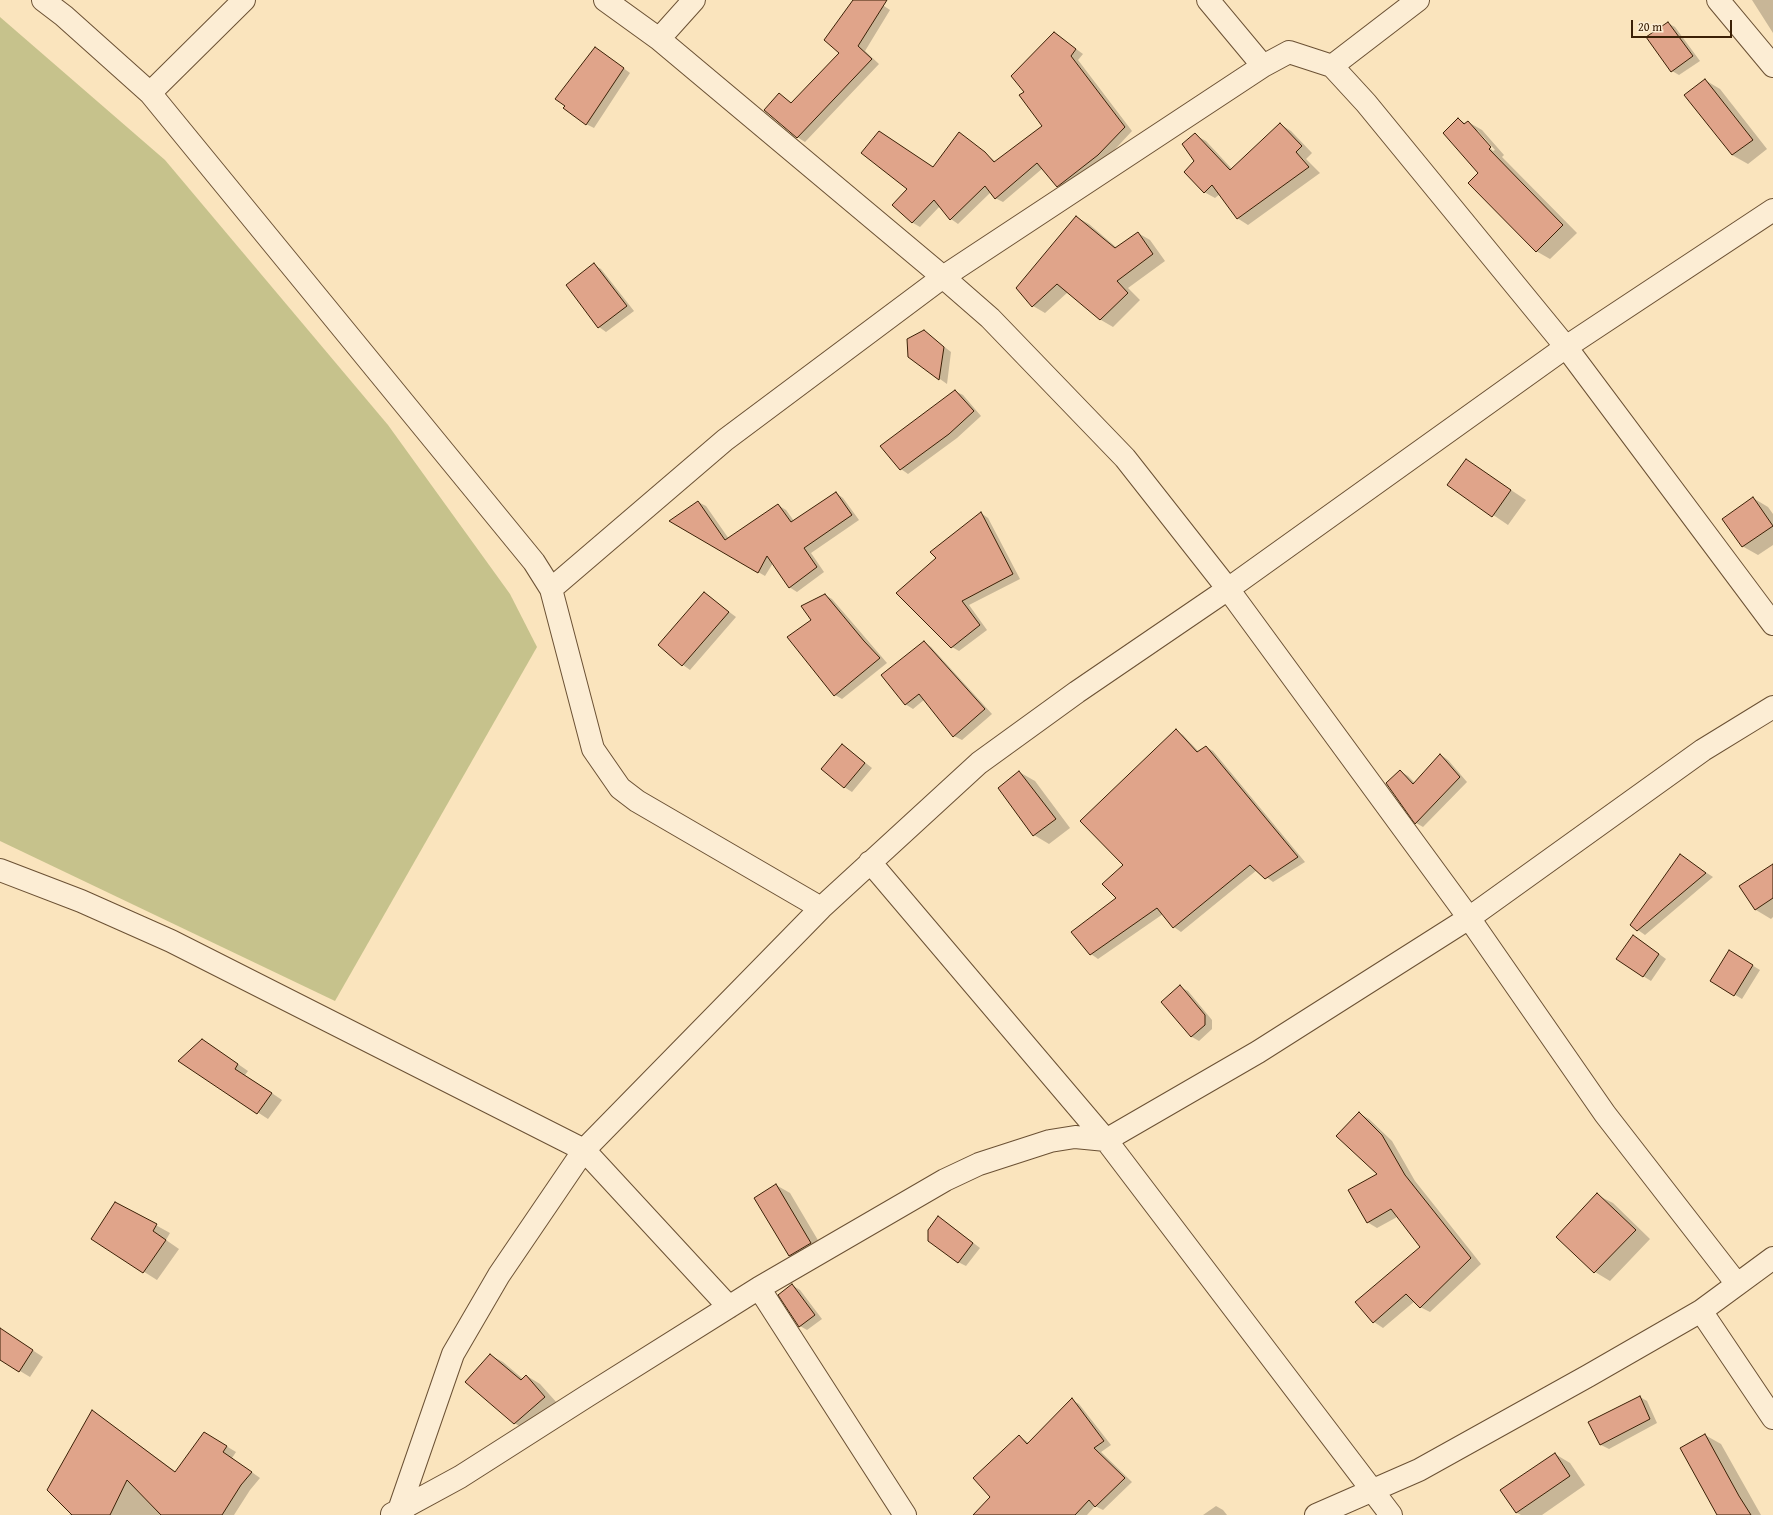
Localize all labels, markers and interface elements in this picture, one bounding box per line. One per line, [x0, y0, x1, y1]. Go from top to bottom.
scale bar [1633, 12, 1734, 38]
text: 20 m [1638, 18, 1662, 35]

